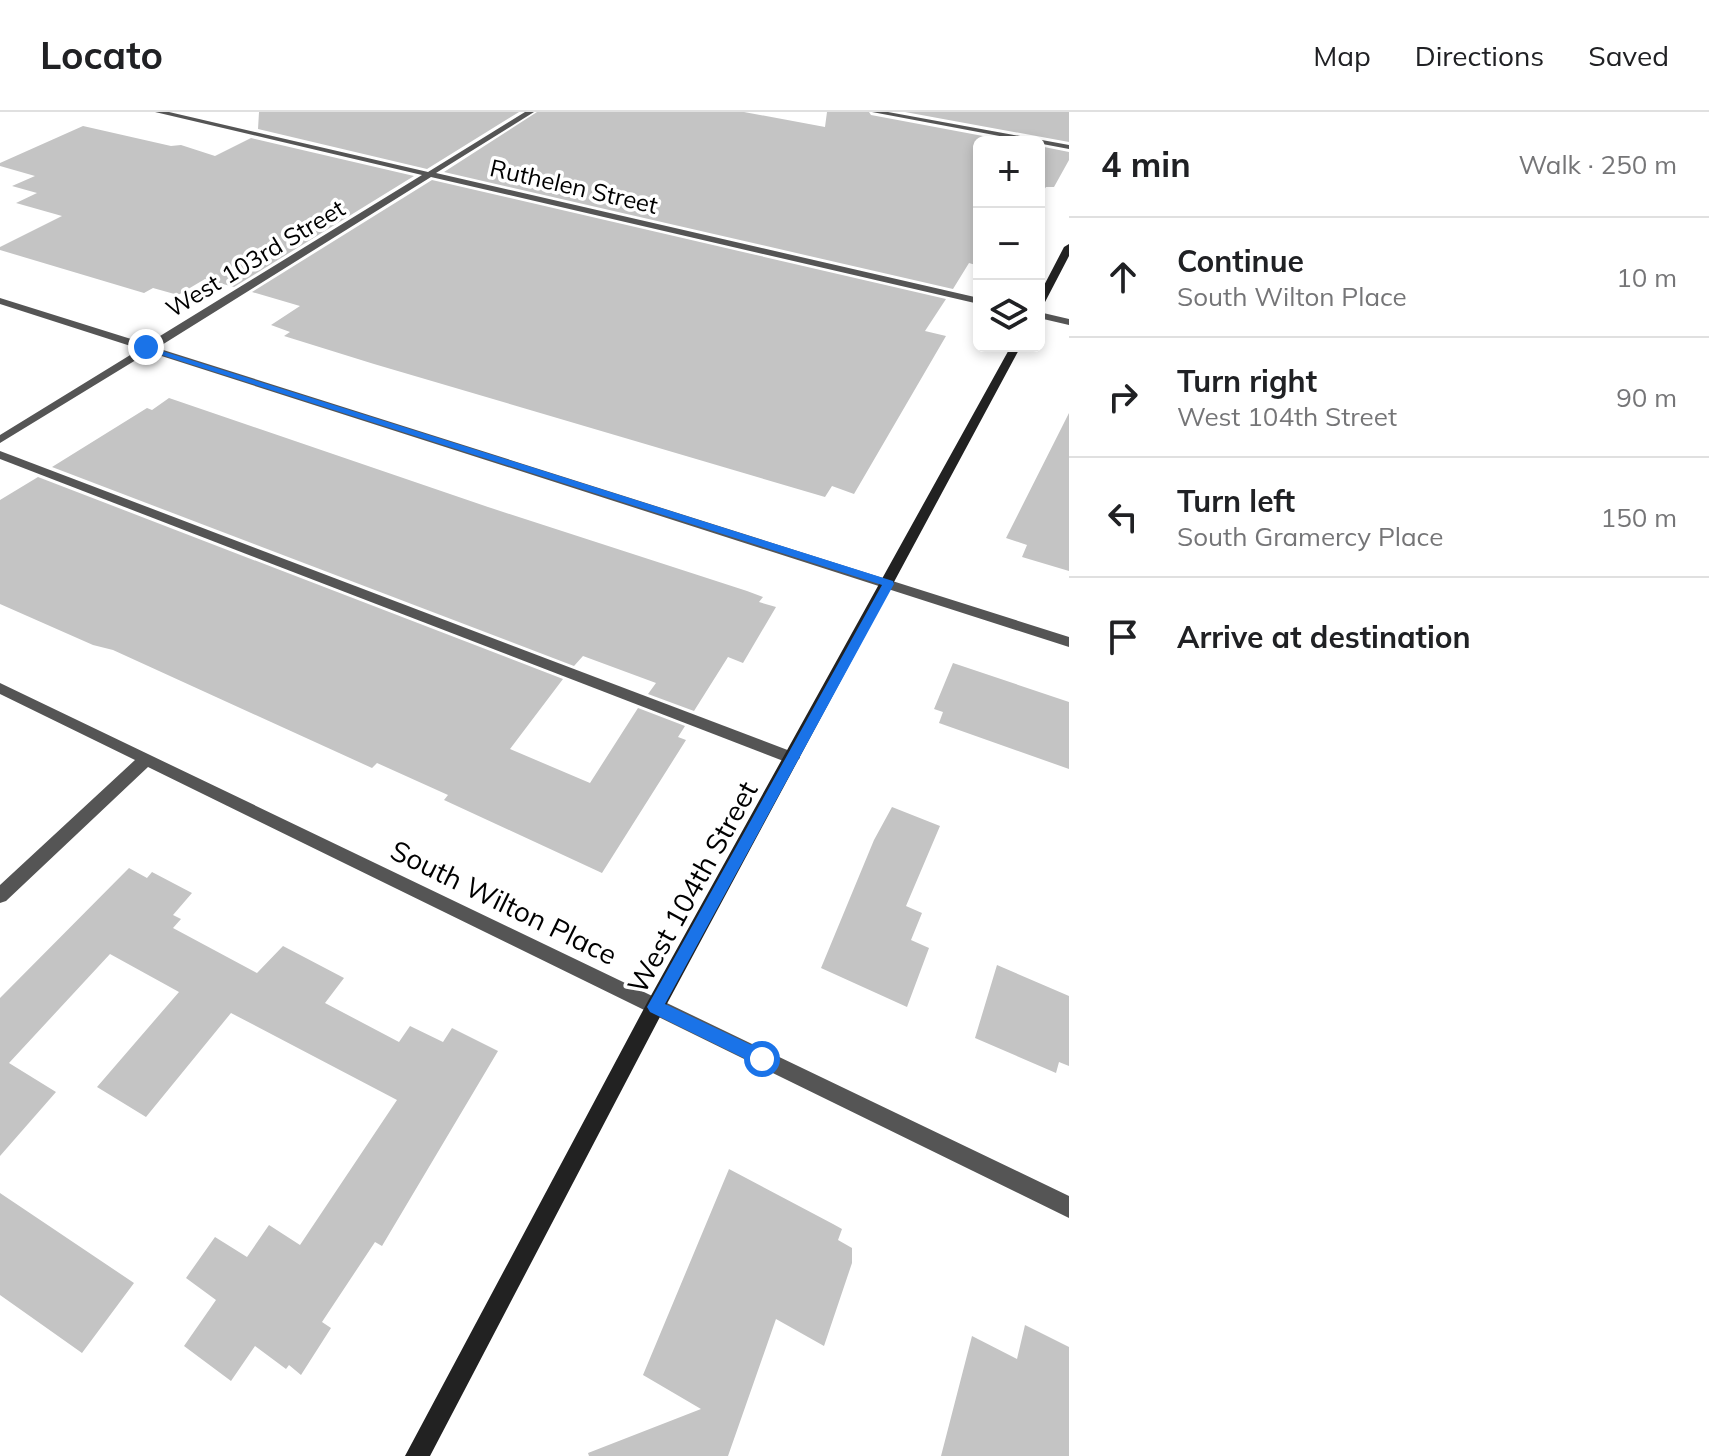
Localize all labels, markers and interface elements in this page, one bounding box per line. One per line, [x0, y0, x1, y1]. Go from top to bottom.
text: Locato [40, 31, 163, 79]
text: Map [1313, 38, 1371, 73]
text: Directions [1415, 38, 1544, 73]
text: Saved [1588, 38, 1669, 73]
map controls [973, 136, 1045, 352]
button: + [973, 136, 1045, 208]
text: 4 min [1101, 143, 1191, 186]
text: Walk · 250 m [1518, 148, 1677, 181]
street label: Ruthelen Street [487, 152, 661, 220]
street label: West 103rd Street [160, 193, 350, 323]
button: − [973, 208, 1045, 280]
text: Continue [1177, 242, 1304, 280]
icon: ahead [1101, 255, 1145, 299]
text: 10 m [1616, 261, 1677, 294]
button: layers [973, 280, 1045, 352]
text: South Wilton Place [1177, 280, 1407, 313]
route end [128, 329, 164, 365]
text: Turn right [1177, 362, 1317, 400]
icon: right [1101, 375, 1145, 419]
text: 90 m [1616, 381, 1677, 414]
text: West 104th Street [1177, 400, 1397, 433]
text: Turn left [1177, 482, 1295, 520]
icon: left [1101, 495, 1145, 539]
text: 150 m [1601, 501, 1677, 534]
text: South Gramercy Place [1177, 520, 1443, 553]
icon: arrive [1101, 615, 1145, 659]
text: Arrive at destination [1177, 618, 1471, 656]
street label: West 104th Street [619, 775, 765, 999]
street label: South Wilton Place [385, 832, 623, 972]
route start [744, 1041, 780, 1077]

